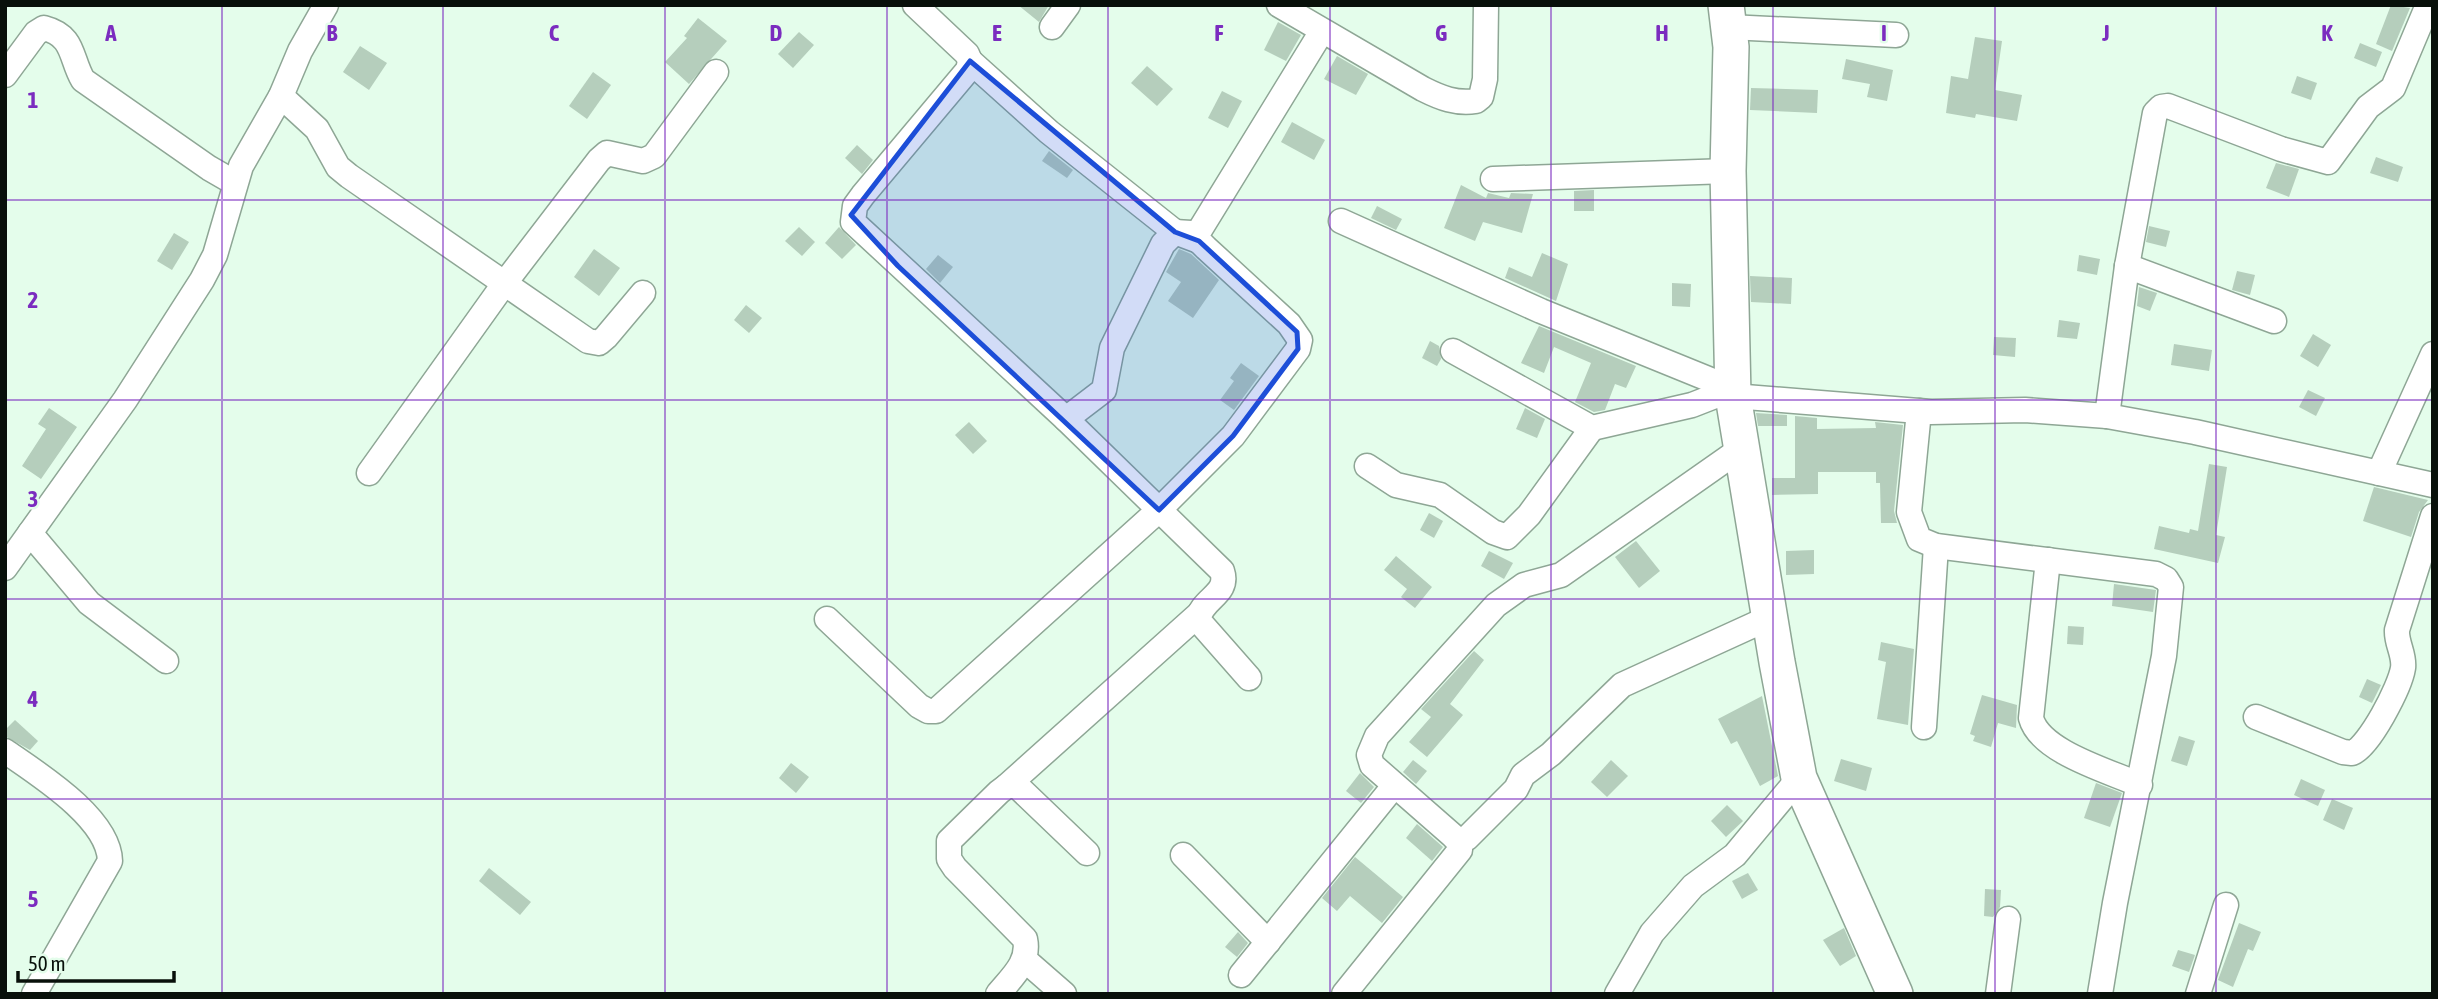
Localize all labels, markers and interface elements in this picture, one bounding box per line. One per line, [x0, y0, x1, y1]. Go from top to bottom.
text: A [104, 20, 117, 46]
text: B [327, 20, 338, 46]
text: C [549, 20, 560, 46]
text: D [770, 20, 783, 46]
text: E [992, 20, 1002, 46]
text: F [1214, 20, 1224, 46]
text: G [1435, 20, 1447, 46]
text: H [1655, 20, 1669, 46]
text: I [1881, 20, 1887, 46]
text: J [2101, 20, 2110, 46]
text: K [2321, 20, 2333, 46]
text: 1 [28, 87, 39, 113]
text: 2 [28, 287, 38, 313]
text: 3 [28, 486, 38, 512]
text: 4 [27, 686, 39, 712]
text: 5 [28, 886, 39, 912]
scale bar [18, 940, 173, 984]
text: 50 m [28, 951, 66, 975]

